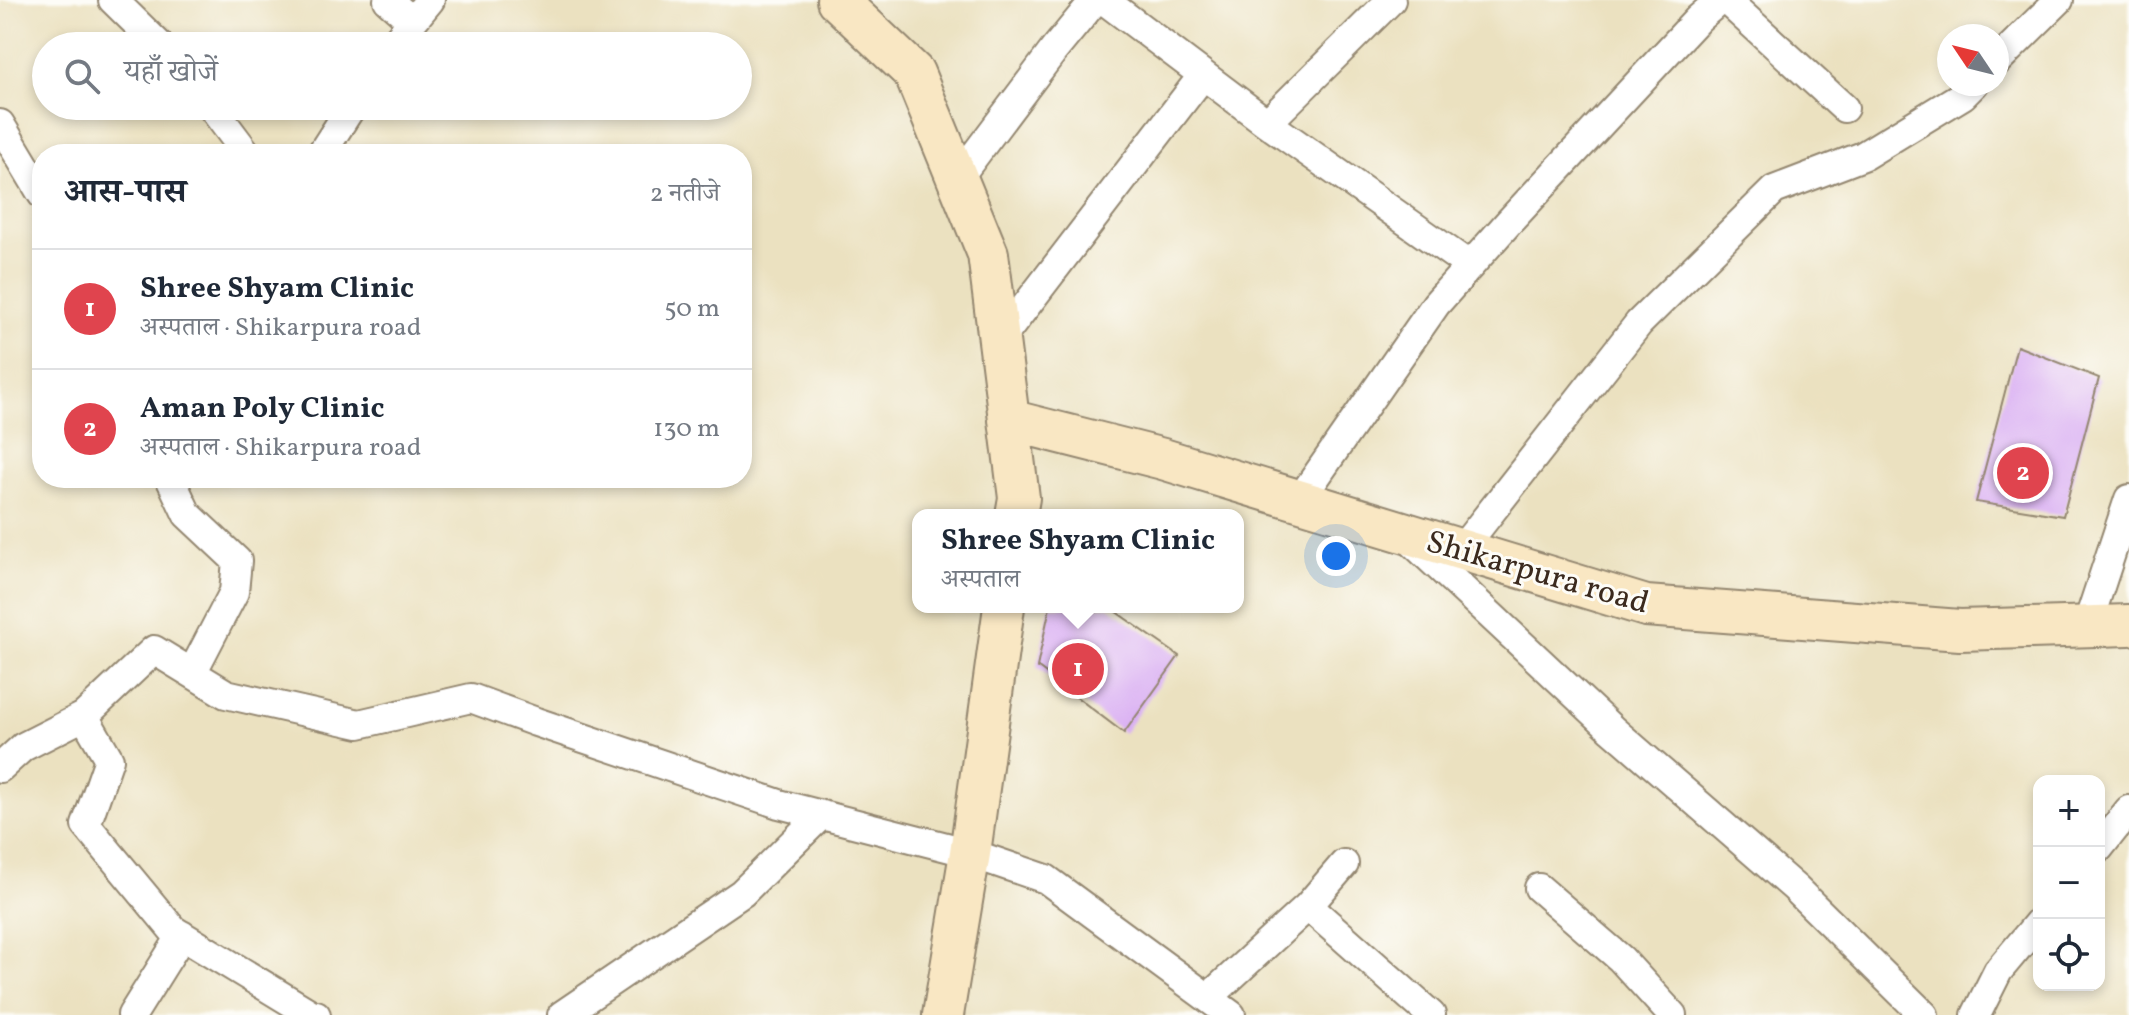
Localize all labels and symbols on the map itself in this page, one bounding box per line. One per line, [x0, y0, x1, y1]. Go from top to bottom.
north arrow [1937, 24, 2009, 96]
pin: 2 [1997, 443, 2049, 503]
street label: Shikarpura road [1421, 521, 1654, 627]
your location [1316, 536, 1356, 576]
pin: 1 [1052, 639, 1104, 699]

